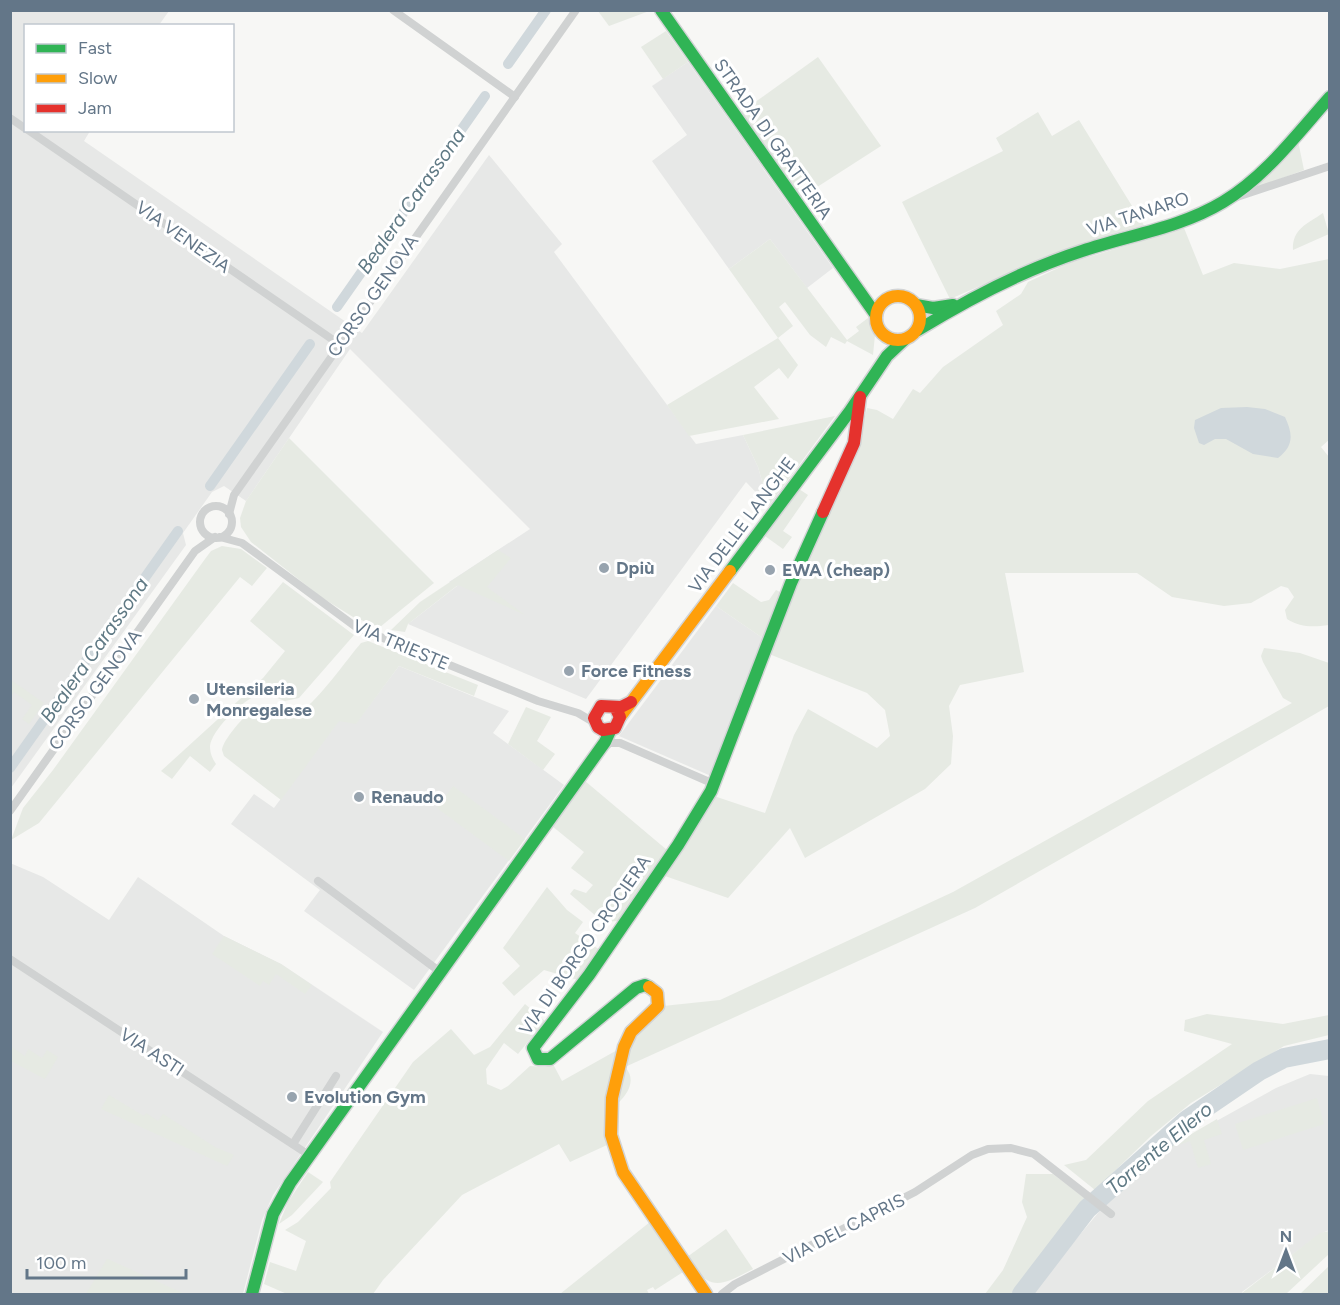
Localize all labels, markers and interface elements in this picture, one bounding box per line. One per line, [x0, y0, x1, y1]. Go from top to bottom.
legend [24, 24, 234, 132]
text: Fast [78, 37, 112, 59]
street label: STRADA DI GRATTERIA [709, 54, 837, 224]
text: Slow [78, 67, 117, 89]
text: Jam [78, 97, 112, 119]
water label: Bealera Carassona [352, 124, 470, 278]
street label: VIA TANARO [1084, 187, 1192, 241]
street label: VIA VENEZIA [132, 196, 234, 278]
street label: CORSO GENOVA [323, 231, 423, 361]
street label: VIA DELLE LANGHE [684, 453, 800, 597]
place label: Dpiù [616, 557, 654, 579]
place label: EWA (cheap) [782, 559, 890, 581]
marker: Dpiù [597, 561, 611, 575]
marker: EWA (cheap) [763, 563, 777, 577]
water label: Bealera Carassona [35, 573, 153, 727]
street label: VIA TRIESTE [350, 615, 452, 675]
street label: CORSO GENOVA [44, 625, 146, 755]
place label: Force Fitness [581, 660, 692, 682]
marker: Force Fitness [562, 664, 576, 678]
place label: Utensileria Monregalese [206, 678, 312, 721]
marker: Utensileria Monregalese [187, 692, 201, 706]
place label: Renaudo [371, 786, 444, 808]
marker: Renaudo [352, 790, 366, 804]
street label: VIA DI BORGO CROCIERA [515, 851, 655, 1039]
street label: VIA ASTI [116, 1023, 188, 1081]
place label: Evolution Gym [304, 1086, 426, 1108]
marker: Evolution Gym [285, 1090, 299, 1104]
water label: Torrente Ellero [1101, 1097, 1217, 1199]
street label: VIA DEL CAPRIS [779, 1189, 909, 1269]
north arrow [1256, 1221, 1316, 1281]
text: N [1280, 1227, 1292, 1246]
scale bar [27, 1242, 186, 1280]
text: 100 m [36, 1252, 86, 1274]

